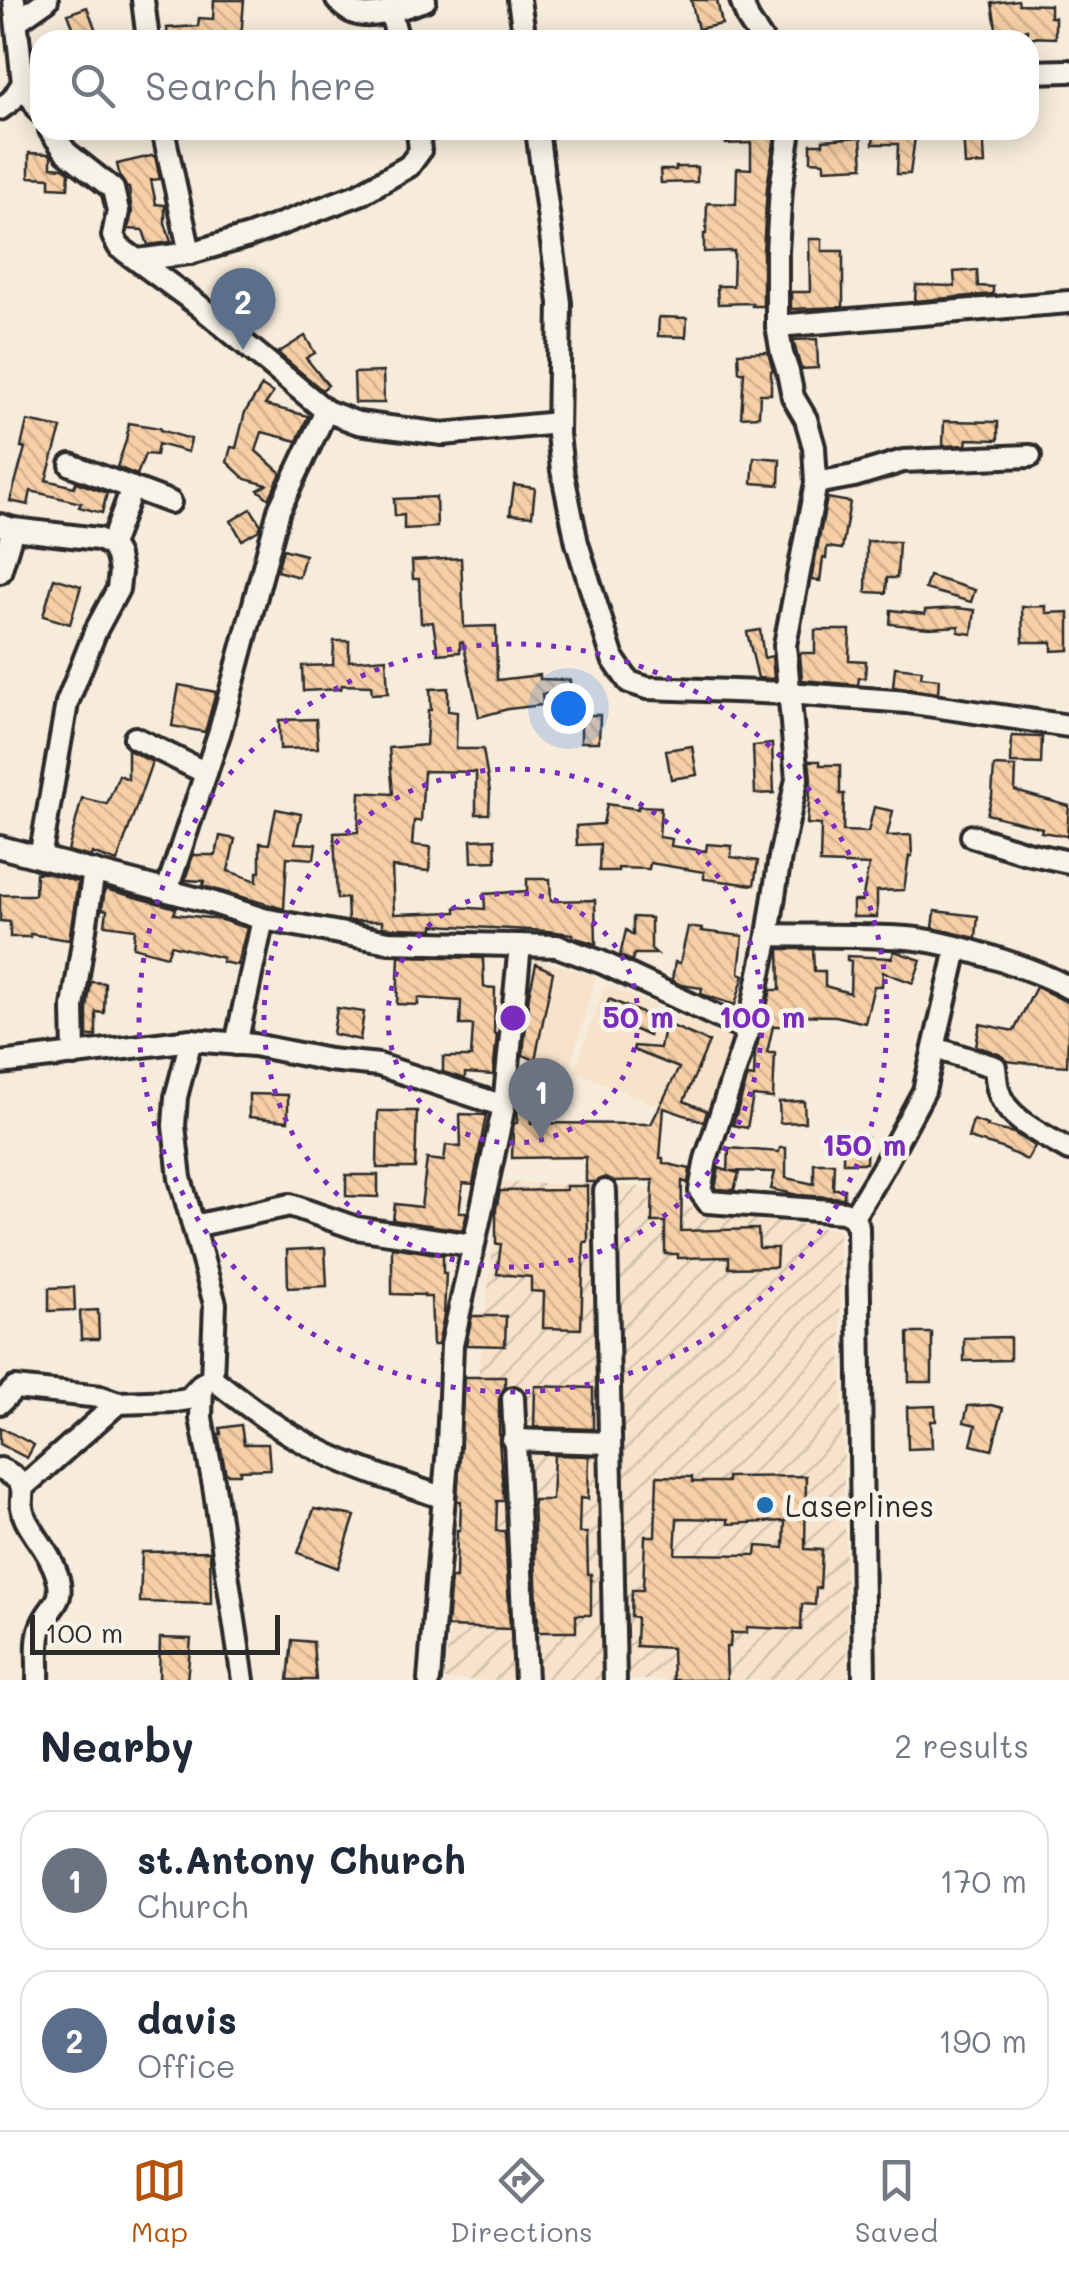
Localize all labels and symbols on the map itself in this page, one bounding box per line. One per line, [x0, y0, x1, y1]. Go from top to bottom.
pin: 2 [210, 268, 276, 350]
your location [543, 683, 594, 734]
text: 50 m [602, 996, 674, 1036]
text: 100 m [719, 996, 805, 1036]
centre of rings [495, 1000, 531, 1036]
pin: 1 [508, 1058, 574, 1140]
text: 150 m [822, 1124, 906, 1164]
place label: Laserlines [785, 1485, 934, 1525]
marker: Laserlines [754, 1494, 776, 1516]
scale bar [30, 1610, 280, 1654]

